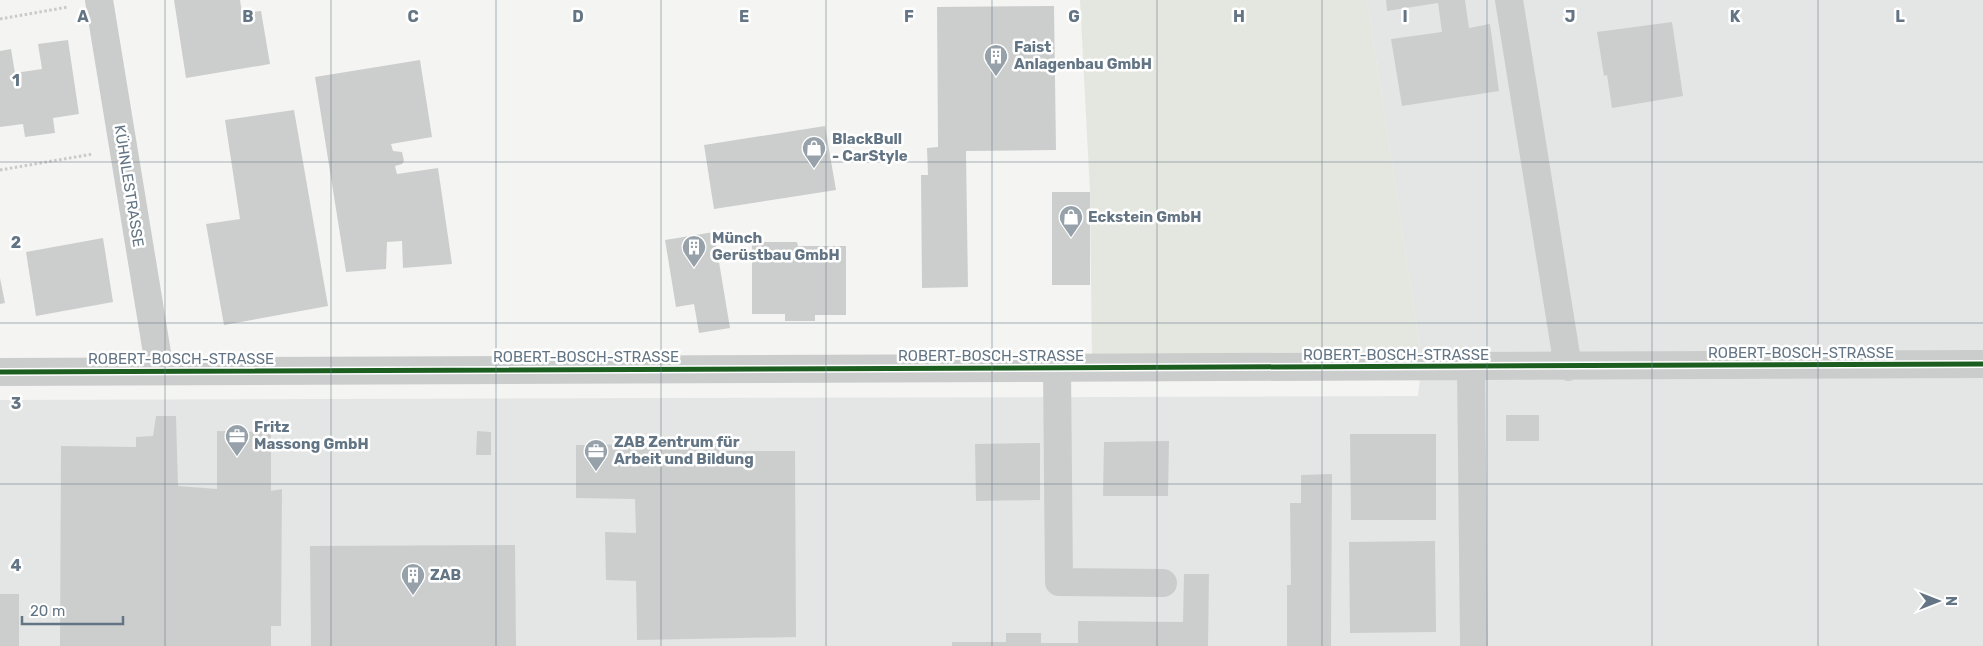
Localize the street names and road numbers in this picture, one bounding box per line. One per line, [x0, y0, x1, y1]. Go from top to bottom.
street label: KÜHNLESTRASSE [110, 124, 148, 248]
street label: ROBERT-BOSCH-STRASSE [1708, 344, 1894, 362]
street label: ROBERT-BOSCH-STRASSE [1303, 346, 1489, 364]
street label: ROBERT-BOSCH-STRASSE [898, 347, 1084, 365]
street label: ROBERT-BOSCH-STRASSE [493, 348, 679, 366]
street label: ROBERT-BOSCH-STRASSE [88, 350, 274, 368]

